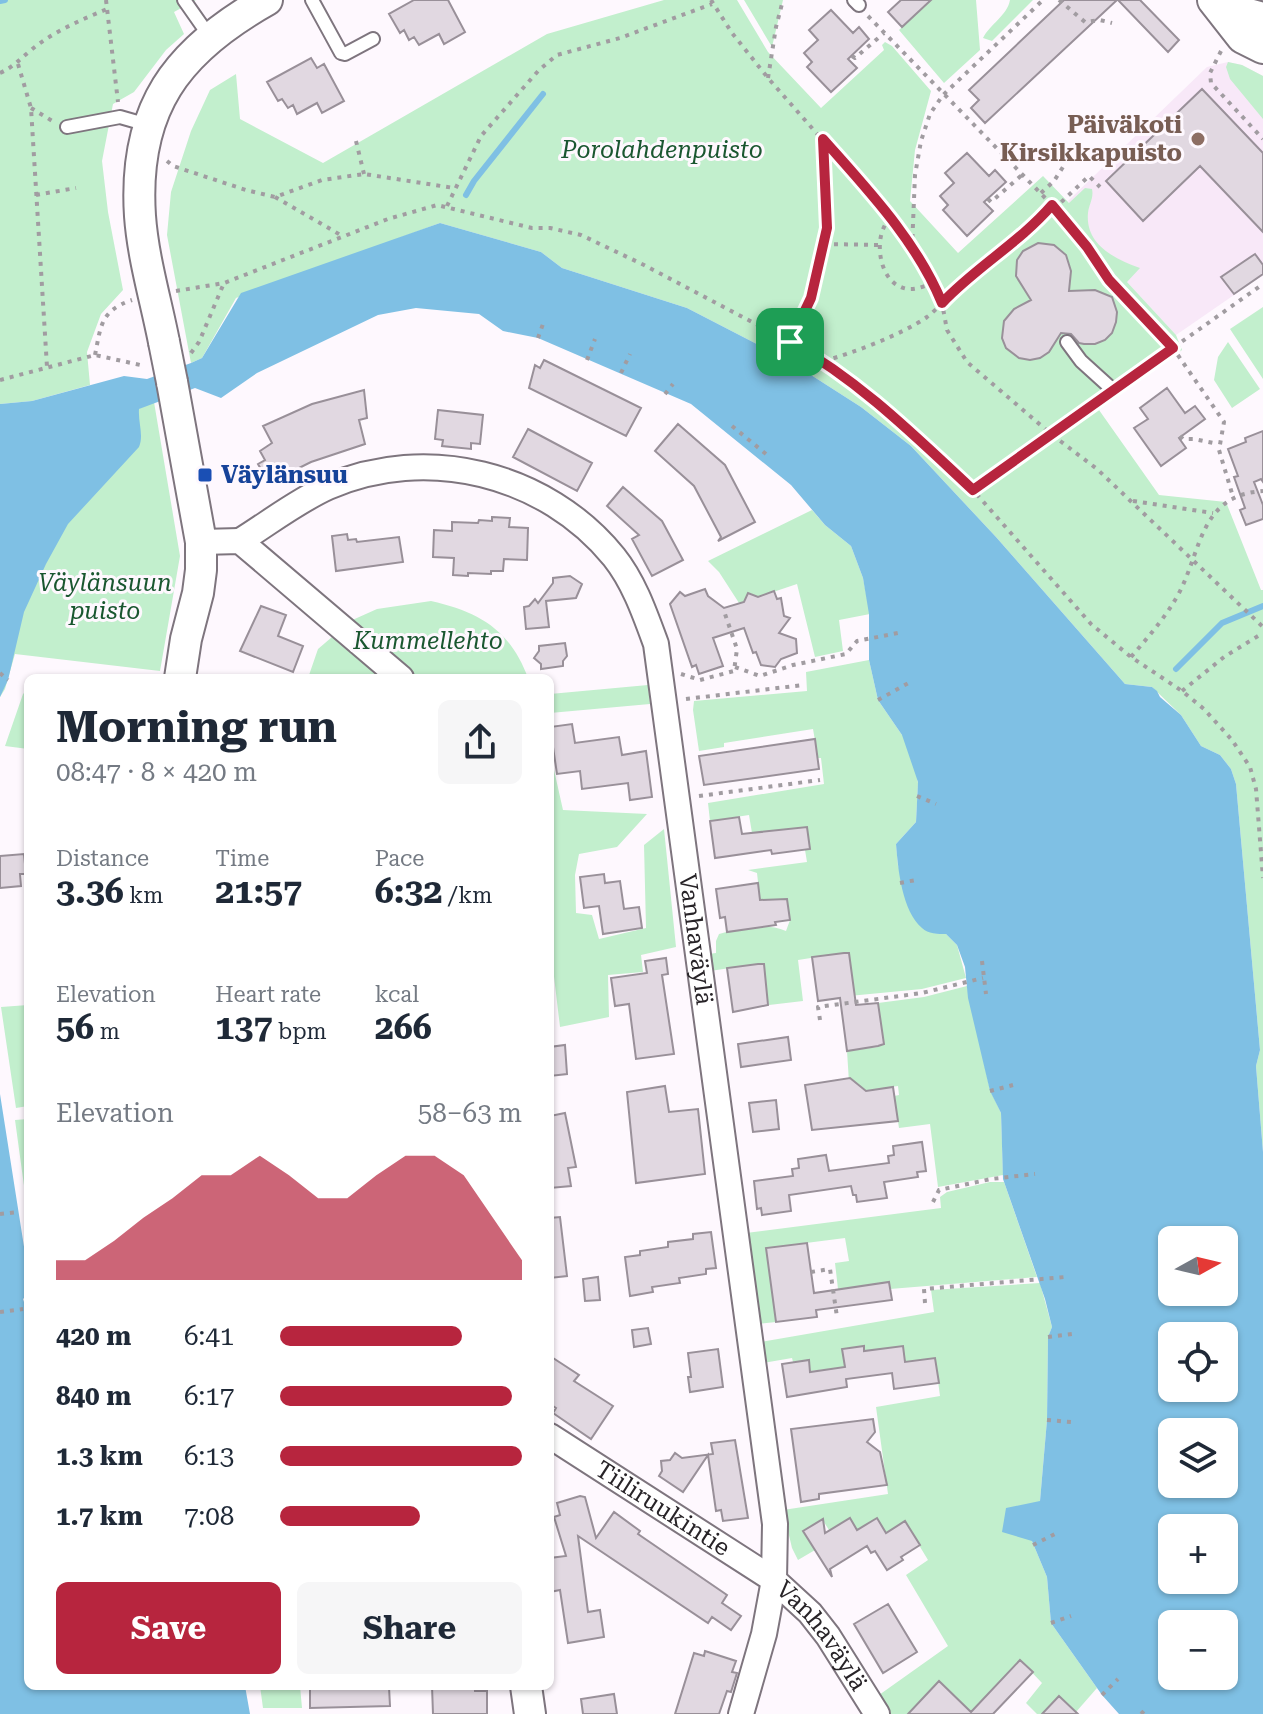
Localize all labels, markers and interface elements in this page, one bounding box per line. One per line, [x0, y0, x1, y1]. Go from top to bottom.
place label: Päiväkoti Kirsikkapuisto [1000, 111, 1182, 167]
marker: Päiväkoti Kirsikkapuisto [1189, 130, 1207, 148]
park label: Porolahdenpuisto [560, 136, 763, 164]
pin [756, 308, 824, 376]
icon: arrive [768, 320, 812, 364]
place label: Väylänsuu [221, 461, 348, 489]
marker: Väylänsuu [196, 466, 214, 484]
park label: Väylänsuun puisto [38, 569, 172, 625]
park label: Kummellehto [352, 627, 503, 655]
button: share [438, 700, 522, 784]
text: Morning run [56, 701, 337, 753]
text: 08:47 · 8 × 420 m [56, 757, 257, 787]
text: Distance [56, 846, 149, 871]
text: Time [215, 846, 269, 871]
text: Pace [375, 846, 424, 871]
text: 3.36 [56, 871, 124, 911]
text: 21:57 [215, 871, 302, 911]
text: 6:32 [375, 871, 442, 911]
street label: Vanhaväylä [673, 872, 719, 1006]
text: km [124, 883, 163, 908]
text: /km [442, 883, 492, 908]
text: Elevation [56, 982, 156, 1007]
text: Heart rate [215, 982, 321, 1007]
text: kcal [375, 982, 419, 1007]
text: 56 [56, 1007, 94, 1047]
text: 137 [215, 1007, 272, 1047]
text: 266 [375, 1007, 432, 1047]
text: m [94, 1019, 120, 1044]
text: bpm [272, 1019, 327, 1044]
text: Elevation [56, 1098, 174, 1128]
text: 58–63 m [418, 1098, 522, 1128]
north arrow [1158, 1226, 1238, 1306]
map controls [1158, 1226, 1238, 1690]
text: 420 m [56, 1321, 131, 1351]
text: 6:41 [184, 1321, 234, 1351]
button: locate [1158, 1322, 1238, 1402]
text: 840 m [56, 1381, 131, 1411]
text: 6:17 [184, 1381, 234, 1411]
button: layers [1158, 1418, 1238, 1498]
text: 1.3 km [56, 1441, 143, 1471]
text: 6:13 [184, 1441, 234, 1471]
street label: Tiiliruukintie [590, 1455, 735, 1562]
text: 1.7 km [56, 1501, 143, 1531]
text: 7:08 [184, 1501, 234, 1531]
button: + [1158, 1514, 1238, 1594]
street label: Vanhaväylä [770, 1575, 873, 1696]
button: Save [56, 1582, 281, 1674]
button: Share [297, 1582, 522, 1674]
button: − [1158, 1610, 1238, 1690]

